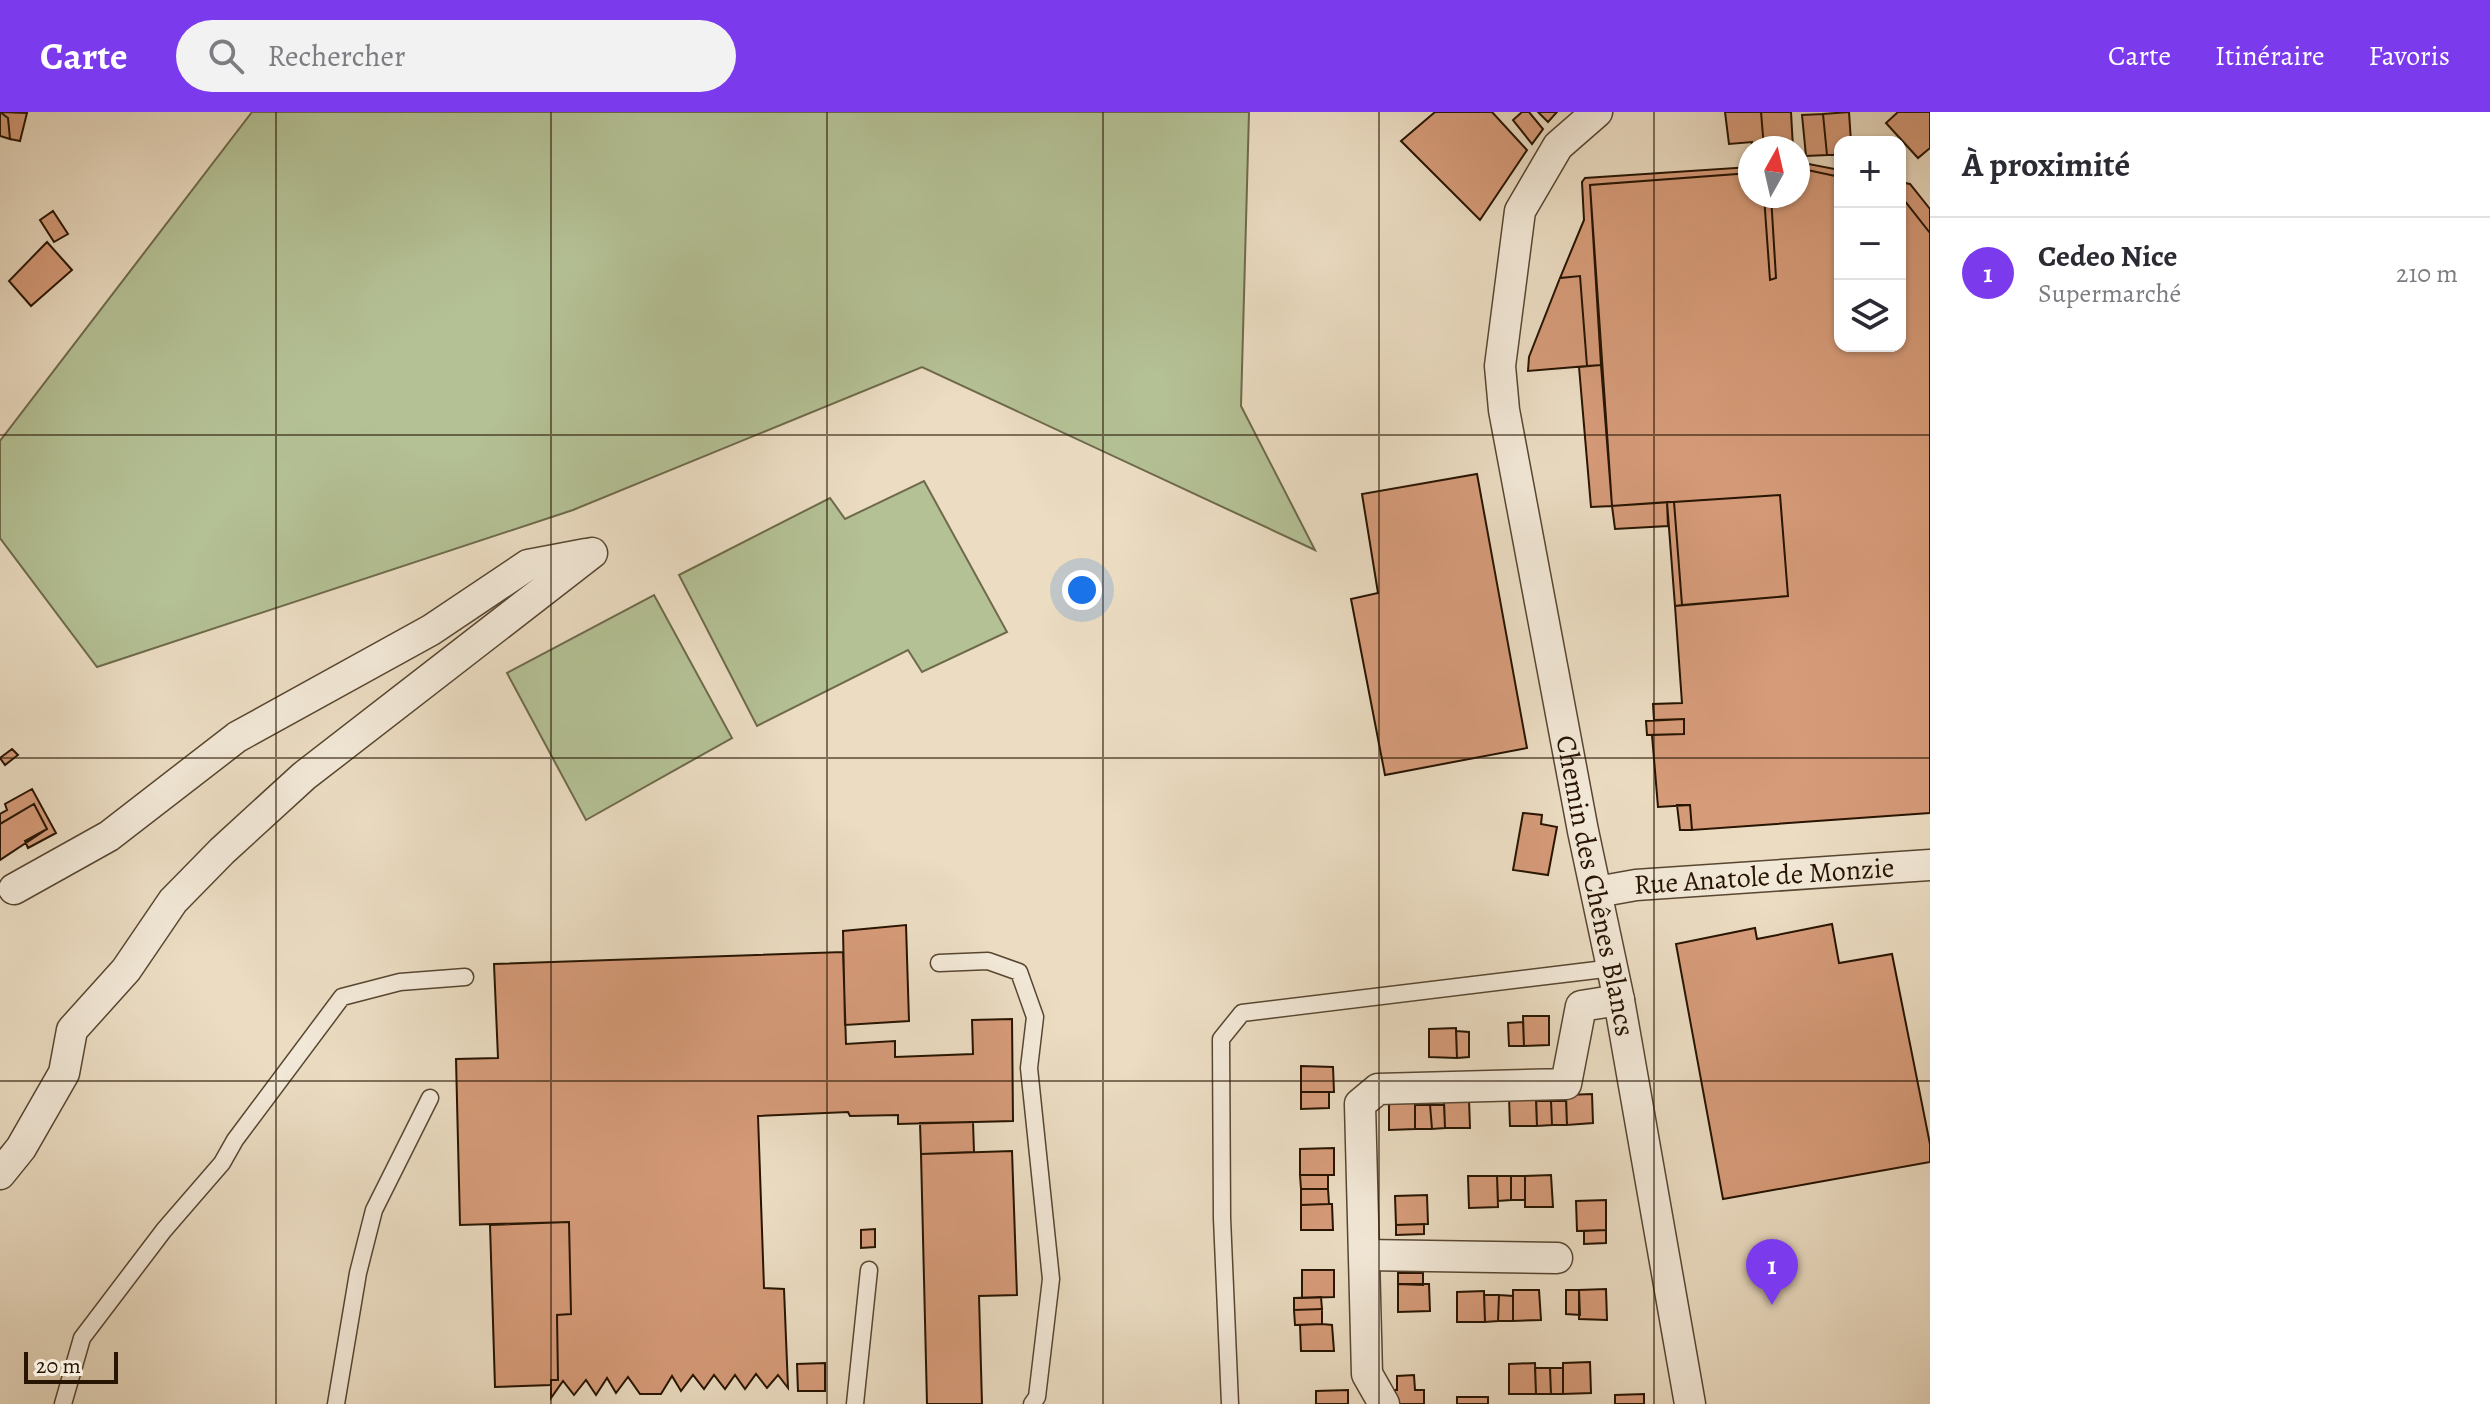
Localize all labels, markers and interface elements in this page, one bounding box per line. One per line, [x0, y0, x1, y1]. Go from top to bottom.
search box [176, 20, 736, 92]
text: Carte [40, 30, 128, 82]
icon: search [204, 34, 248, 78]
text: Rechercher [268, 36, 405, 76]
text: Carte [2108, 37, 2171, 75]
text: Itinéraire [2215, 37, 2325, 75]
text: Favoris [2369, 37, 2450, 75]
north arrow [1738, 136, 1810, 208]
map controls [1834, 136, 1906, 352]
button: + [1834, 136, 1906, 208]
text: À proximité [1962, 141, 2130, 188]
button: − [1834, 208, 1906, 280]
text: Cedeo Nice [2038, 236, 2177, 276]
text: 1 [1983, 256, 1993, 291]
text: 210 m [2396, 256, 2458, 291]
text: Supermarché [2038, 276, 2181, 311]
button: layers [1834, 280, 1906, 352]
your location [1062, 570, 1102, 610]
street label: Chemin des Chênes Blancs [1546, 732, 1644, 1039]
street label: Rue Anatole de Monzie [1633, 848, 1895, 904]
pin: 1 [1746, 1239, 1798, 1305]
scale bar [24, 1348, 118, 1384]
text: 20 m [36, 1351, 81, 1381]

